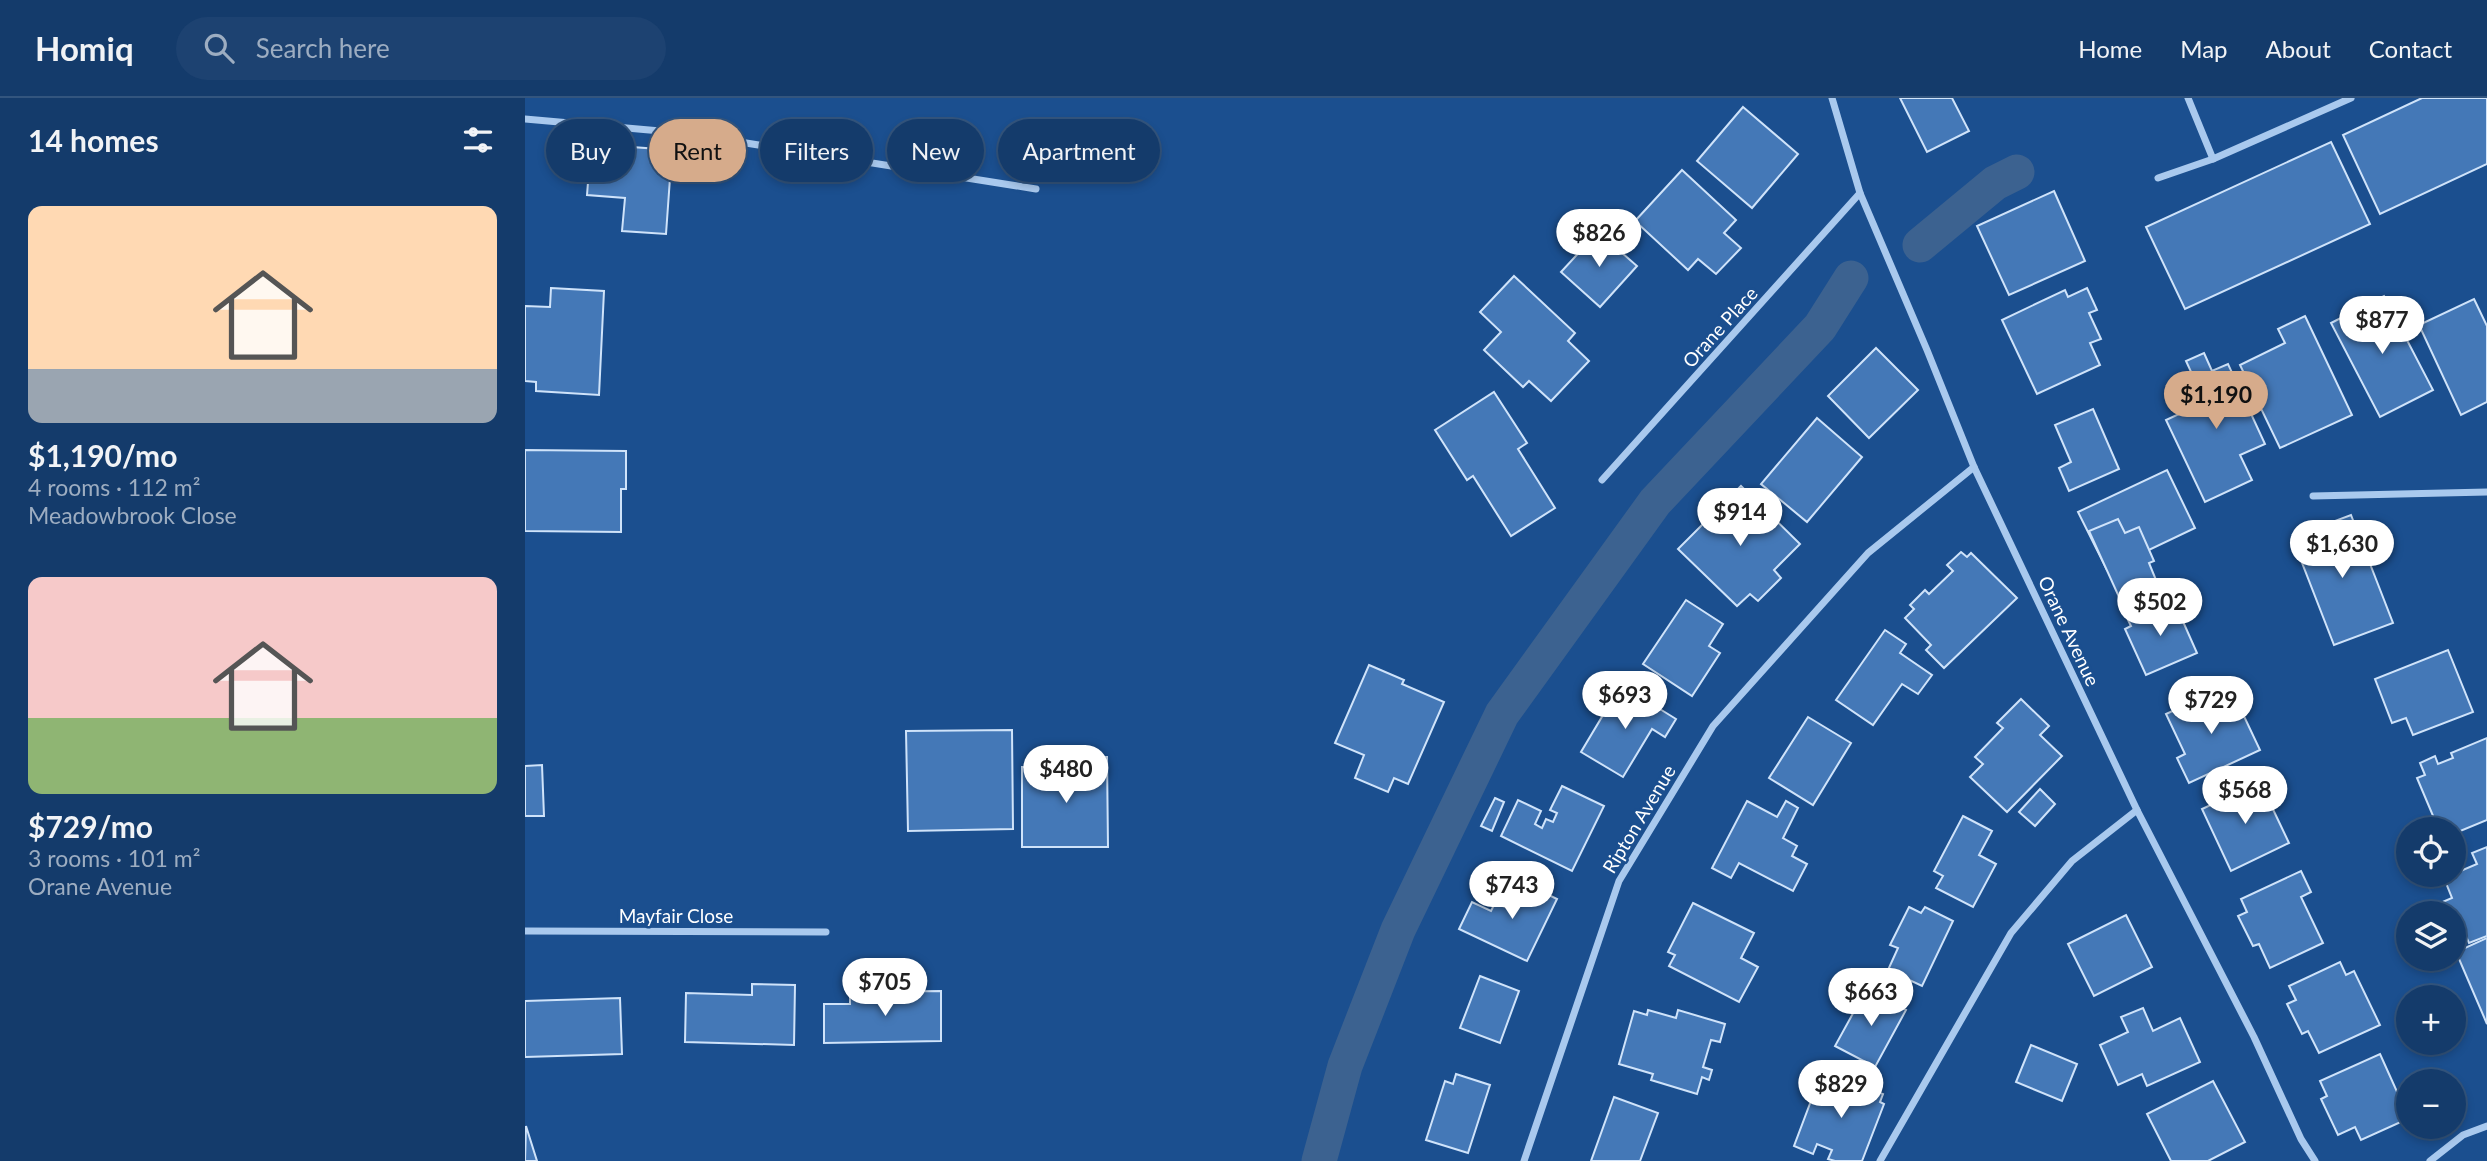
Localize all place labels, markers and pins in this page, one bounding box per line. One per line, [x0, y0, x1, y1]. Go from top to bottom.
pin: $826 [1558, 209, 1640, 269]
pin: $877 [2341, 296, 2423, 356]
pin: $1,190 [2159, 372, 2273, 431]
pin: $914 [1699, 489, 1781, 548]
pin: $1,630 [2285, 520, 2399, 580]
pin: $502 [2119, 578, 2201, 638]
pin: $693 [1584, 672, 1666, 731]
pin: $729 [2170, 676, 2252, 736]
pin: $480 [1025, 746, 1107, 805]
pin: $568 [2204, 766, 2286, 826]
pin: $743 [1471, 862, 1553, 921]
pin: $705 [844, 958, 926, 1018]
pin: $663 [1830, 968, 1912, 1028]
pin: $829 [1800, 1060, 1882, 1120]

